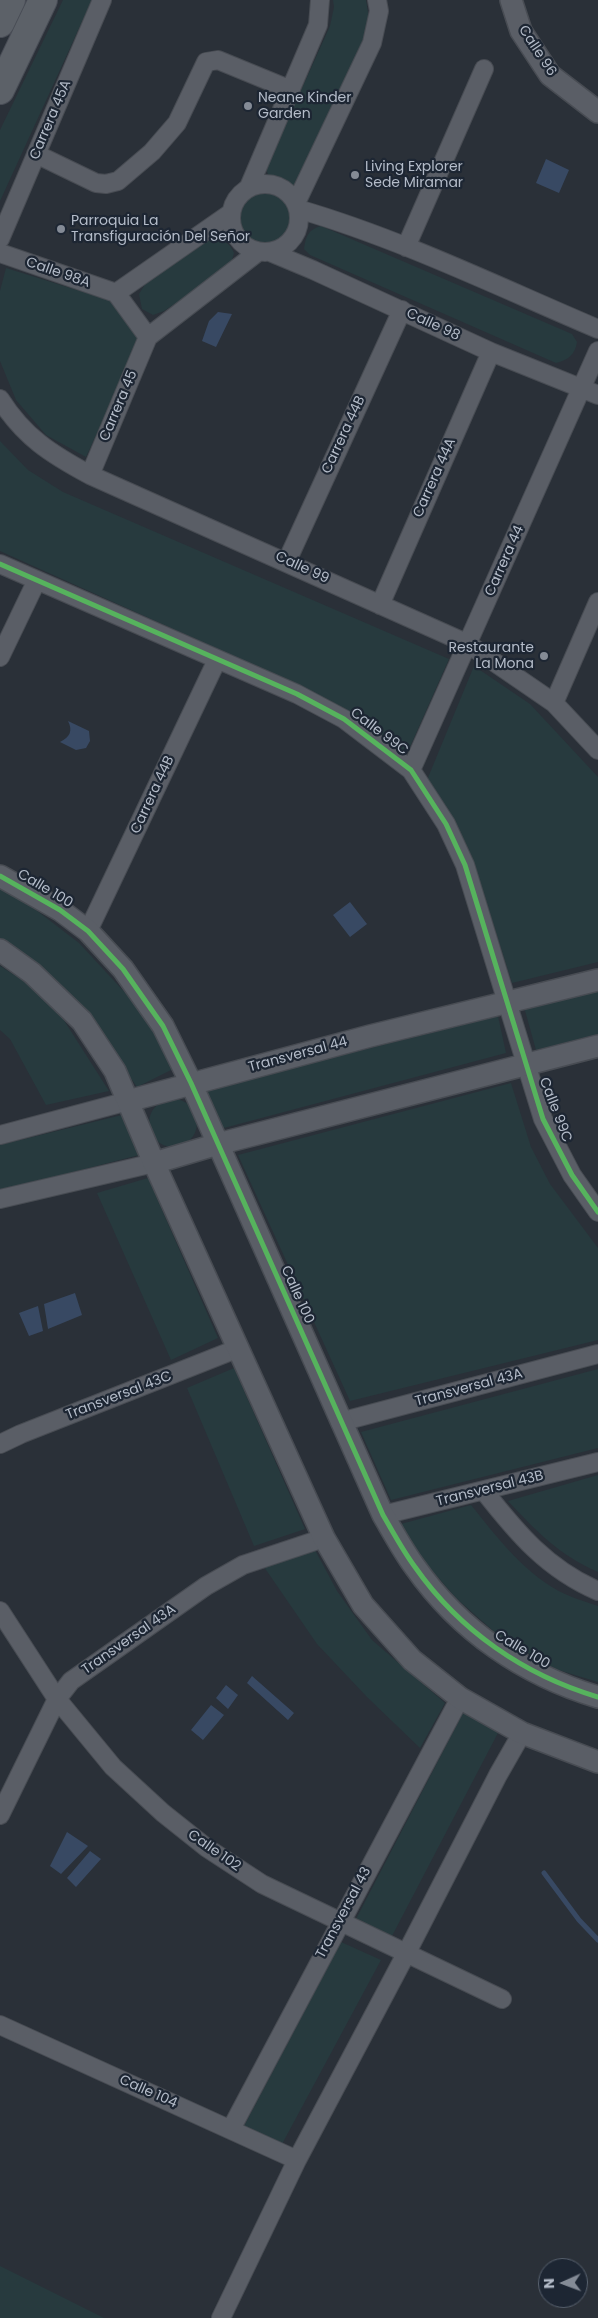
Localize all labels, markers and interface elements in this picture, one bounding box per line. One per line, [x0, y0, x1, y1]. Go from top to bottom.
street label: Calle 96 [514, 22, 560, 80]
street label: Carrera 45A [27, 78, 75, 162]
place label: Neane Kinder Garden [258, 90, 352, 122]
marker: Neane Kinder Garden [242, 100, 254, 112]
place label: Living Explorer Sede Miramar [365, 159, 463, 192]
marker: Living Explorer Sede Miramar [349, 169, 361, 181]
place label: Parroquia La Transfiguración Del Señor [71, 213, 250, 246]
marker: Parroquia La Transfiguración Del Señor [55, 223, 67, 235]
street label: Calle 98A [24, 254, 92, 292]
street label: Calle 98 [404, 305, 462, 345]
street label: Carrera 45 [97, 368, 141, 444]
street label: Carrera 44B [319, 393, 369, 477]
street label: Carrera 44A [410, 436, 460, 520]
street label: Carrera 44 [482, 523, 528, 599]
street label: Calle 99 [273, 548, 331, 588]
place label: Restaurante La Mona [449, 640, 534, 672]
marker: Restaurante La Mona [538, 650, 550, 662]
street label: Calle 99C [347, 705, 411, 759]
street label: Carrera 44B [128, 753, 178, 837]
street label: Calle 100 [14, 866, 76, 912]
street label: Transversal 44 [247, 1034, 349, 1076]
street label: Calle 99C [535, 1075, 575, 1145]
street label: Calle 100 [277, 1263, 317, 1327]
street label: Transversal 43A [413, 1366, 525, 1410]
street label: Transversal 43C [64, 1368, 174, 1424]
street label: Transversal 43B [435, 1468, 545, 1510]
street label: Transversal 43A [79, 1601, 179, 1679]
street label: Calle 100 [491, 1627, 553, 1673]
street label: Calle 102 [184, 1827, 244, 1875]
street label: Transversal 43 [313, 1864, 375, 1962]
street label: Calle 104 [116, 2072, 180, 2112]
north arrow [538, 2258, 588, 2308]
text: N [539, 2278, 559, 2289]

